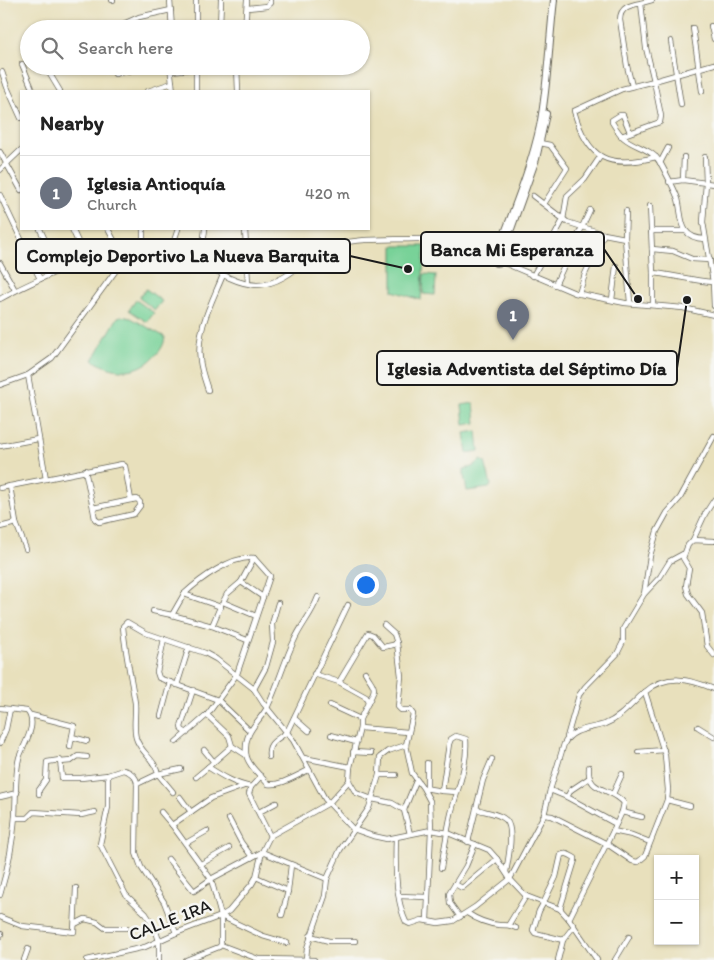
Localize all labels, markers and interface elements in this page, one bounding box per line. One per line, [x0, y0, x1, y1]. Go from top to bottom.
search box [20, 20, 370, 75]
icon: search [38, 34, 66, 62]
text: Search here [78, 36, 173, 59]
text: Nearby [40, 110, 104, 135]
text: Iglesia Antioquía [87, 172, 225, 195]
text: 1 [52, 184, 60, 203]
text: 420 m [305, 184, 350, 203]
text: Church [87, 195, 137, 214]
callout: Banca Mi Esperanza [421, 232, 604, 266]
text: Banca Mi Esperanza [430, 238, 594, 261]
callout: Complejo Deportivo La Nueva Barquita [16, 239, 350, 273]
text: Complejo Deportivo La Nueva Barquita [27, 244, 340, 267]
pin: 1 [497, 299, 529, 340]
callout: Iglesia Adventista del Séptimo Día [377, 351, 677, 385]
text: Iglesia Adventista del Séptimo Día [387, 357, 667, 380]
your location [353, 572, 379, 598]
map controls [654, 855, 699, 945]
button: + [654, 855, 699, 900]
street label: CALLE 1RA [126, 894, 215, 946]
button: − [654, 900, 699, 945]

